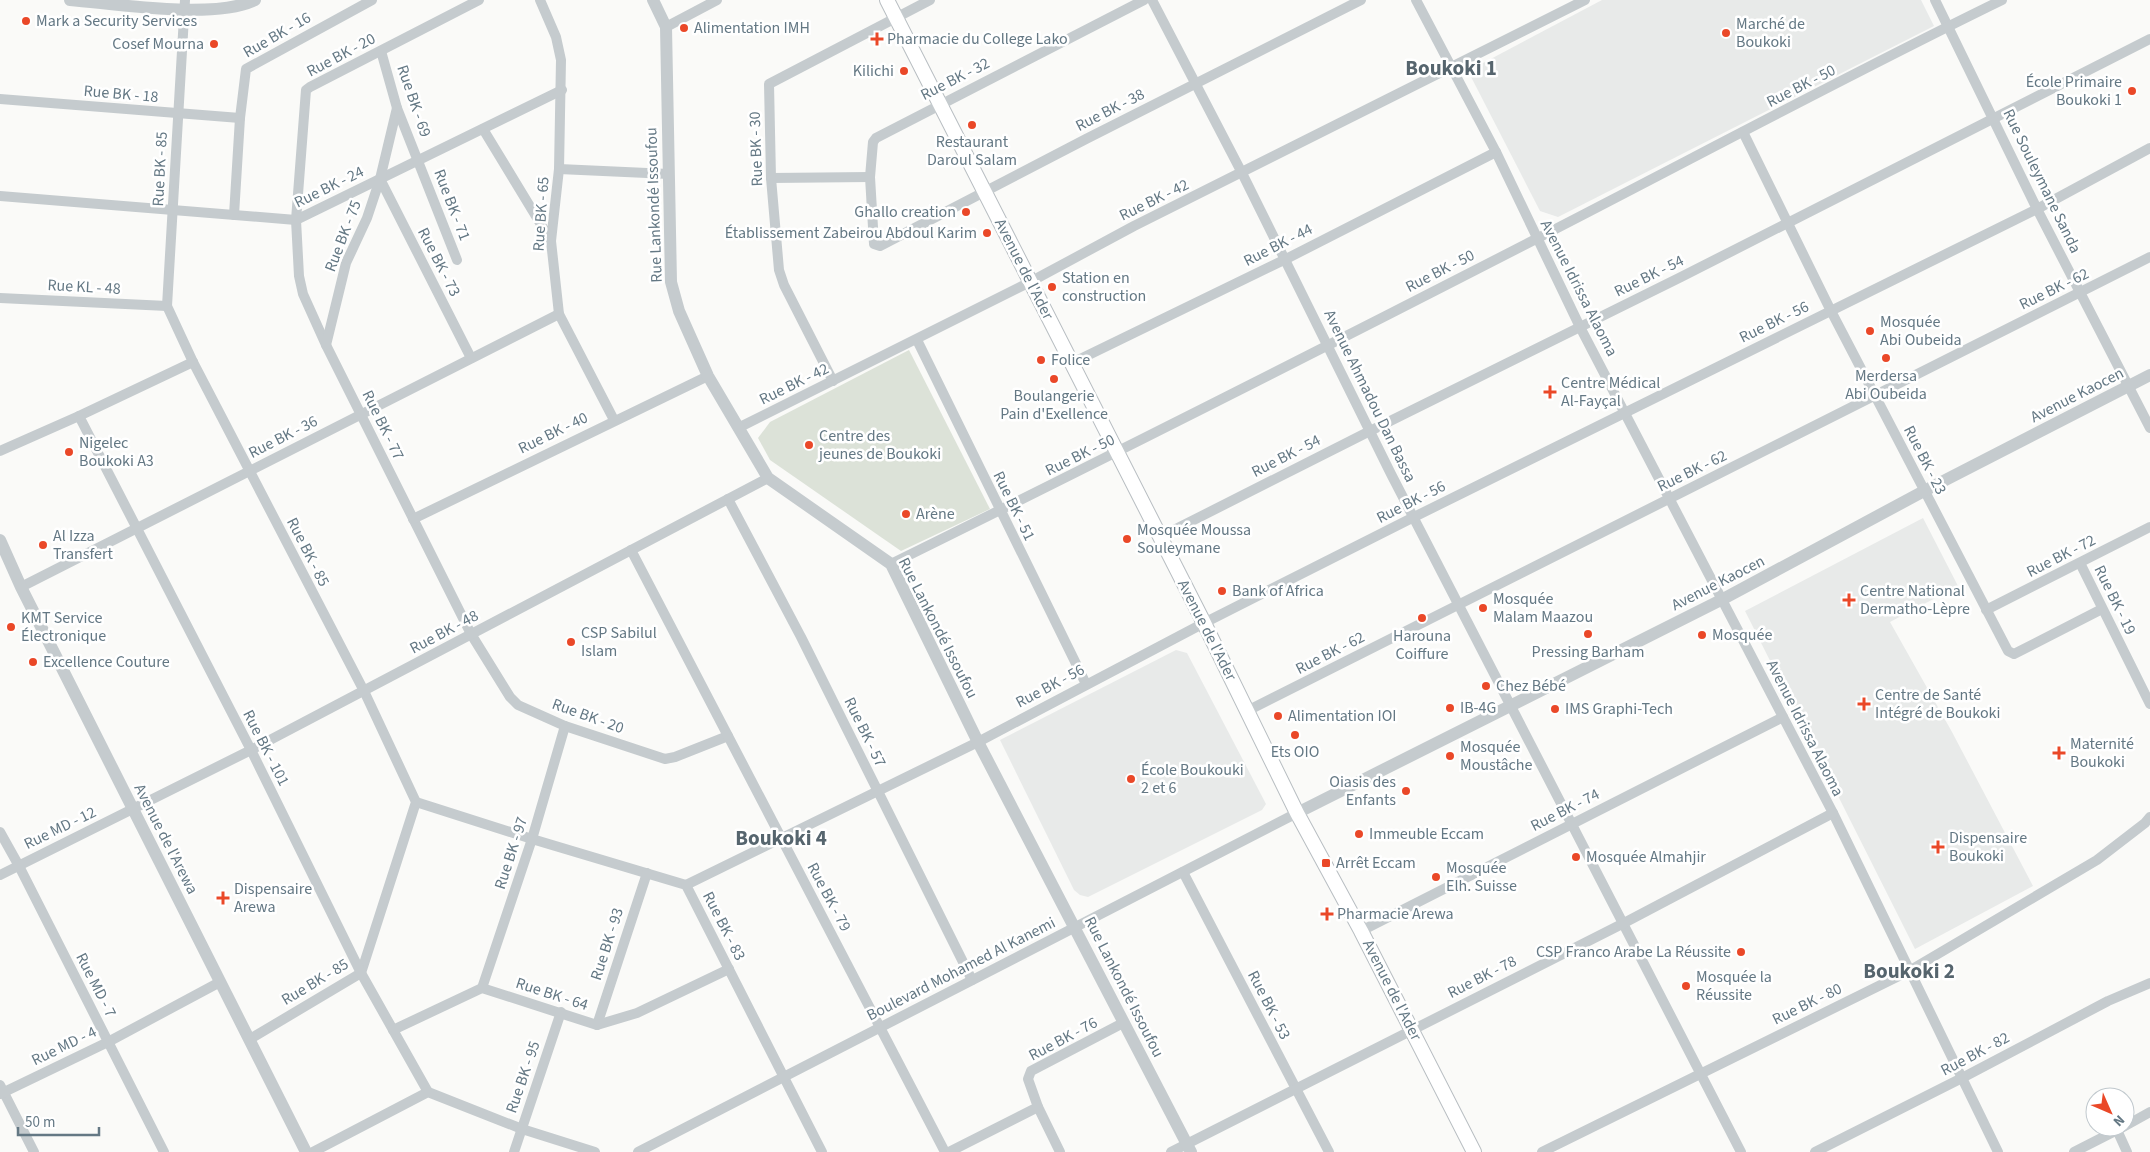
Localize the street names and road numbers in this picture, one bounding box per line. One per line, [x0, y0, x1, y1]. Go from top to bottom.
street label: Rue BK - 16 [239, 7, 315, 63]
street label: Rue BK - 20 [303, 28, 379, 82]
street label: Rue BK - 32 [917, 52, 993, 106]
street label: Rue BK - 50 [1763, 59, 1839, 113]
street label: Rue BK - 69 [391, 62, 437, 140]
street label: Rue BK - 18 [83, 80, 159, 108]
street label: Rue BK - 38 [1072, 83, 1148, 137]
street label: Rue Souleymane Sanda [1997, 105, 2087, 257]
street label: Rue BK - 30 [744, 111, 768, 187]
street label: Rue Lankondé Issoufou [640, 127, 668, 283]
street label: Rue BK - 85 [147, 131, 173, 207]
street label: Rue BK - 24 [291, 161, 368, 213]
street label: Rue BK - 71 [428, 166, 476, 244]
street label: Rue BK - 42 [1116, 174, 1193, 226]
street label: Rue BK - 65 [527, 176, 555, 252]
street label: Rue BK - 75 [319, 197, 367, 275]
street label: Avenue de l'Ader [989, 215, 1059, 324]
street label: Avenue Idrissa Alaoma [1535, 216, 1623, 360]
street label: Rue BK - 44 [1240, 218, 1316, 272]
street label: Rue BK - 73 [412, 224, 466, 300]
street label: Rue BK - 50 [1402, 244, 1478, 298]
street label: Rue BK - 54 [1611, 250, 1688, 302]
street label: Rue BK - 62 [2016, 263, 2093, 315]
street label: Rue KL - 48 [47, 274, 121, 300]
street label: Rue BK - 56 [1736, 296, 1813, 348]
street label: Avenue Ahmadou Dan Bassa [1319, 306, 1421, 486]
street label: Rue BK - 42 [756, 358, 833, 410]
street label: Avenue Kaocen [2026, 362, 2128, 428]
street label: Rue BK - 77 [357, 387, 409, 464]
street label: Rue BK - 40 [515, 407, 592, 459]
street label: Rue BK - 36 [245, 410, 321, 464]
street label: Rue BK - 23 [1898, 422, 1952, 498]
street label: Rue BK - 50 [1042, 429, 1119, 481]
street label: Rue BK - 54 [1248, 429, 1324, 483]
street label: Rue BK - 62 [1654, 445, 1731, 497]
street label: Rue BK - 51 [988, 468, 1040, 545]
street label: Rue BK - 56 [1373, 475, 1449, 529]
street label: Rue BK - 85 [281, 514, 335, 590]
street label: Rue BK - 72 [2023, 529, 2099, 583]
street label: Avenue Kaocen [1667, 550, 1769, 616]
street label: Rue Lankondé Issoufou [893, 554, 983, 702]
street label: Rue BK - 19 [2089, 562, 2141, 639]
street label: Avenue de l'Ader [1172, 576, 1242, 685]
street label: Rue BK - 48 [406, 605, 482, 659]
street label: Rue BK - 62 [1292, 626, 1368, 680]
street label: Avenue Idrissa Alaoma [1761, 656, 1849, 800]
street label: Rue BK - 56 [1012, 659, 1088, 713]
street label: Rue BK - 20 [549, 693, 627, 739]
street label: Rue BK - 57 [839, 694, 891, 771]
street label: Rue BK - 101 [237, 706, 295, 790]
street label: Avenue de l'Arewa [129, 780, 203, 898]
street label: Rue BK - 74 [1527, 783, 1603, 837]
street label: Rue MD - 12 [20, 801, 100, 855]
street label: Rue BK - 97 [489, 814, 533, 892]
street label: Rue BK - 79 [802, 859, 856, 935]
street label: Rue BK - 83 [697, 888, 751, 964]
street label: Rue BK - 93 [585, 905, 629, 983]
street label: Boulevard Mohamed Al Kanemi [863, 912, 1059, 1026]
street label: Rue Lankondé Issoufou [1079, 913, 1169, 1061]
street label: Avenue de l'Ader [1357, 936, 1427, 1045]
street label: Rue MD - 7 [70, 949, 122, 1021]
street label: Rue BK - 78 [1444, 950, 1520, 1004]
street label: Rue BK - 85 [277, 953, 353, 1011]
street label: Rue BK - 53 [1242, 967, 1296, 1043]
street label: Rue BK - 64 [513, 972, 591, 1016]
street label: Rue BK - 80 [1769, 978, 1846, 1030]
street label: Rue BK - 76 [1025, 1012, 1101, 1066]
street label: Rue MD - 4 [28, 1021, 100, 1071]
street label: Rue BK - 82 [1937, 1027, 2013, 1081]
street label: Rue BK - 95 [500, 1038, 546, 1116]

